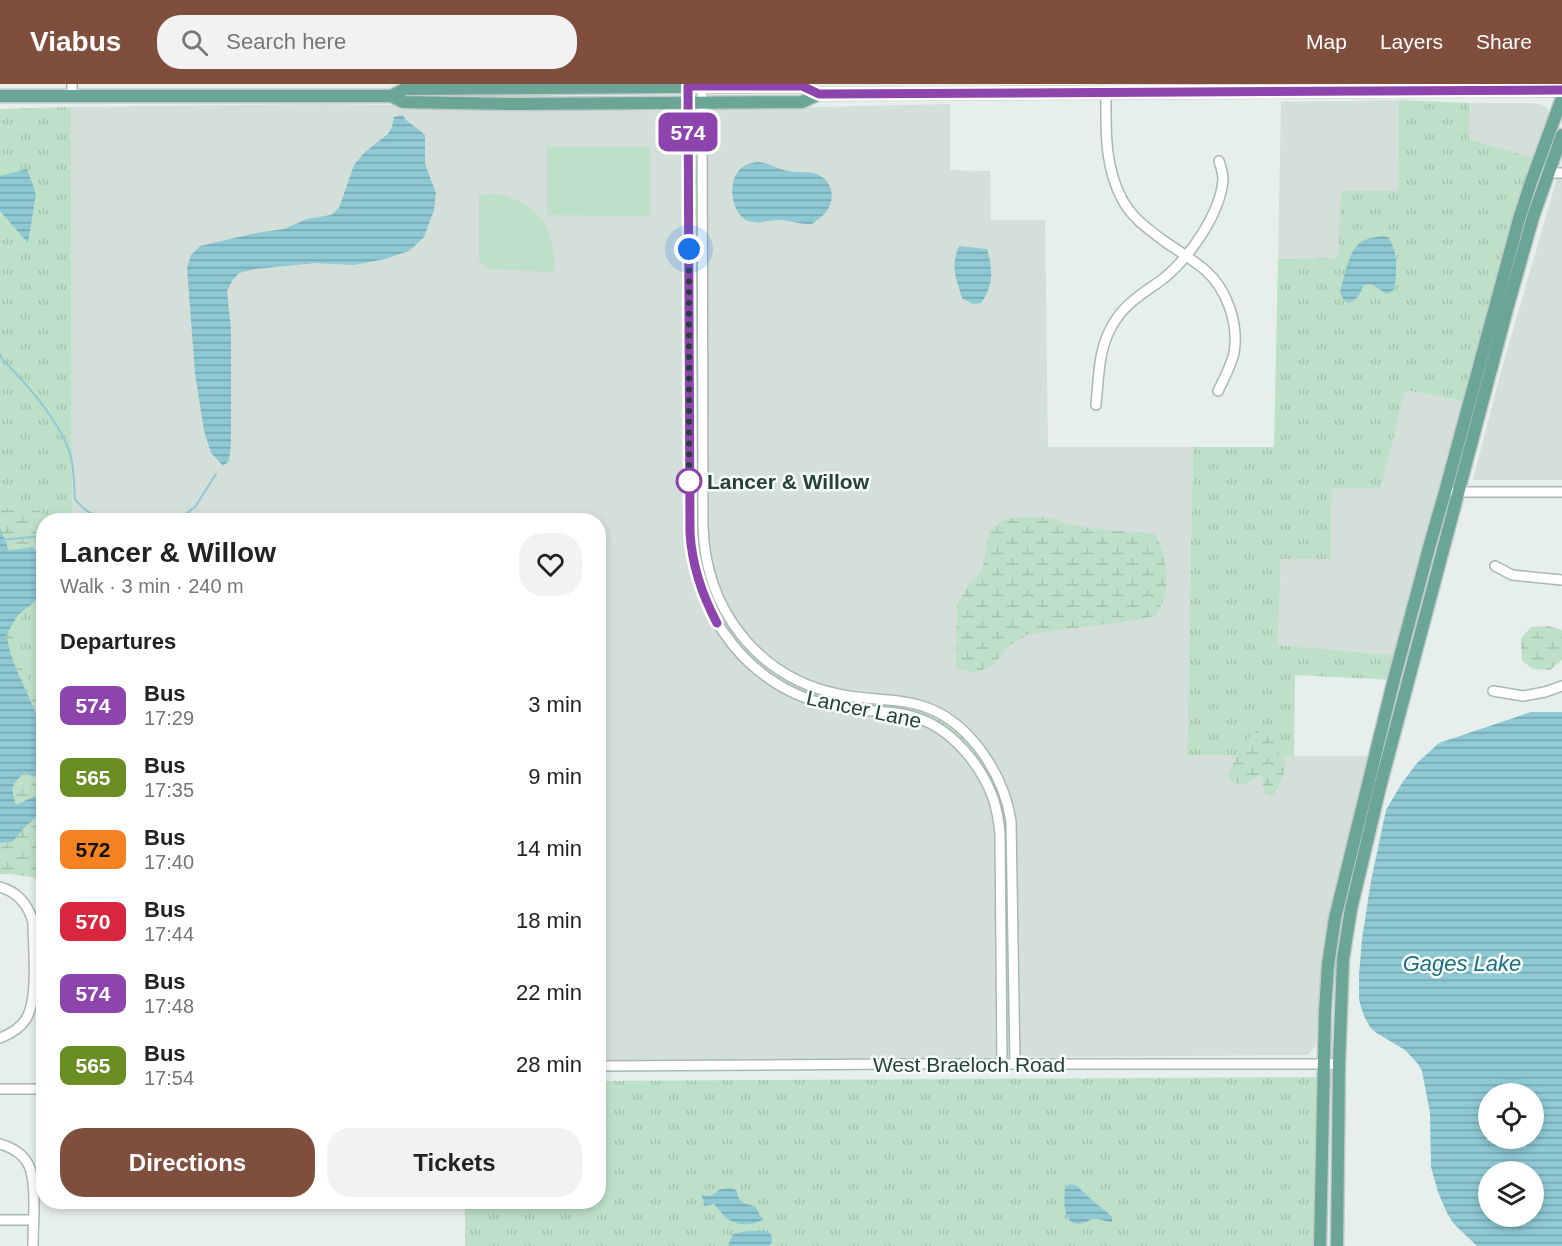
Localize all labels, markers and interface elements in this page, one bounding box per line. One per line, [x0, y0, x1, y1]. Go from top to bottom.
search box [157, 15, 577, 69]
text: Viabus [30, 26, 121, 57]
icon: search [178, 26, 211, 59]
text: Search here [226, 29, 346, 54]
text: Map [1306, 30, 1347, 53]
text: Layers [1380, 30, 1443, 53]
text: Share [1476, 30, 1532, 53]
line badge: 574 [654, 112, 722, 152]
text: 574 [670, 121, 706, 144]
your location [674, 234, 704, 264]
marker: Lancer & Willow [676, 468, 702, 494]
place label: Lancer & Willow [707, 470, 870, 493]
button: heart [519, 533, 582, 596]
text: Lancer & Willow [60, 537, 276, 568]
text: Walk · 3 min · 240 m [60, 575, 244, 597]
text: Departures [60, 629, 176, 654]
text: Bus [144, 681, 186, 706]
street label: Lancer Lane [805, 686, 923, 732]
text: 3 min [528, 692, 582, 717]
text: 574 [75, 694, 111, 717]
text: 17:29 [144, 707, 194, 729]
text: Bus [144, 753, 186, 778]
text: 9 min [528, 764, 582, 789]
text: 565 [75, 766, 111, 789]
text: 17:35 [144, 779, 194, 801]
text: Bus [144, 825, 186, 850]
text: 14 min [516, 836, 582, 861]
text: 572 [75, 838, 111, 861]
text: 17:40 [144, 851, 194, 873]
text: Bus [144, 897, 186, 922]
text: 18 min [516, 908, 582, 933]
text: 570 [75, 910, 111, 933]
text: 17:44 [144, 923, 194, 945]
water label: Gages Lake [1403, 951, 1521, 976]
text: Bus [144, 969, 186, 994]
text: 22 min [516, 980, 582, 1005]
text: 574 [75, 982, 111, 1005]
text: 17:48 [144, 995, 194, 1017]
text: Bus [144, 1041, 186, 1066]
text: 28 min [516, 1052, 582, 1077]
street label: West Braeloch Road [873, 1053, 1065, 1076]
text: 565 [75, 1054, 111, 1077]
text: 17:54 [144, 1067, 194, 1089]
map controls [1478, 1083, 1544, 1227]
button: locate [1478, 1083, 1544, 1149]
button: Directions [60, 1128, 315, 1197]
button: Tickets [327, 1128, 582, 1197]
button: layers [1478, 1161, 1544, 1227]

